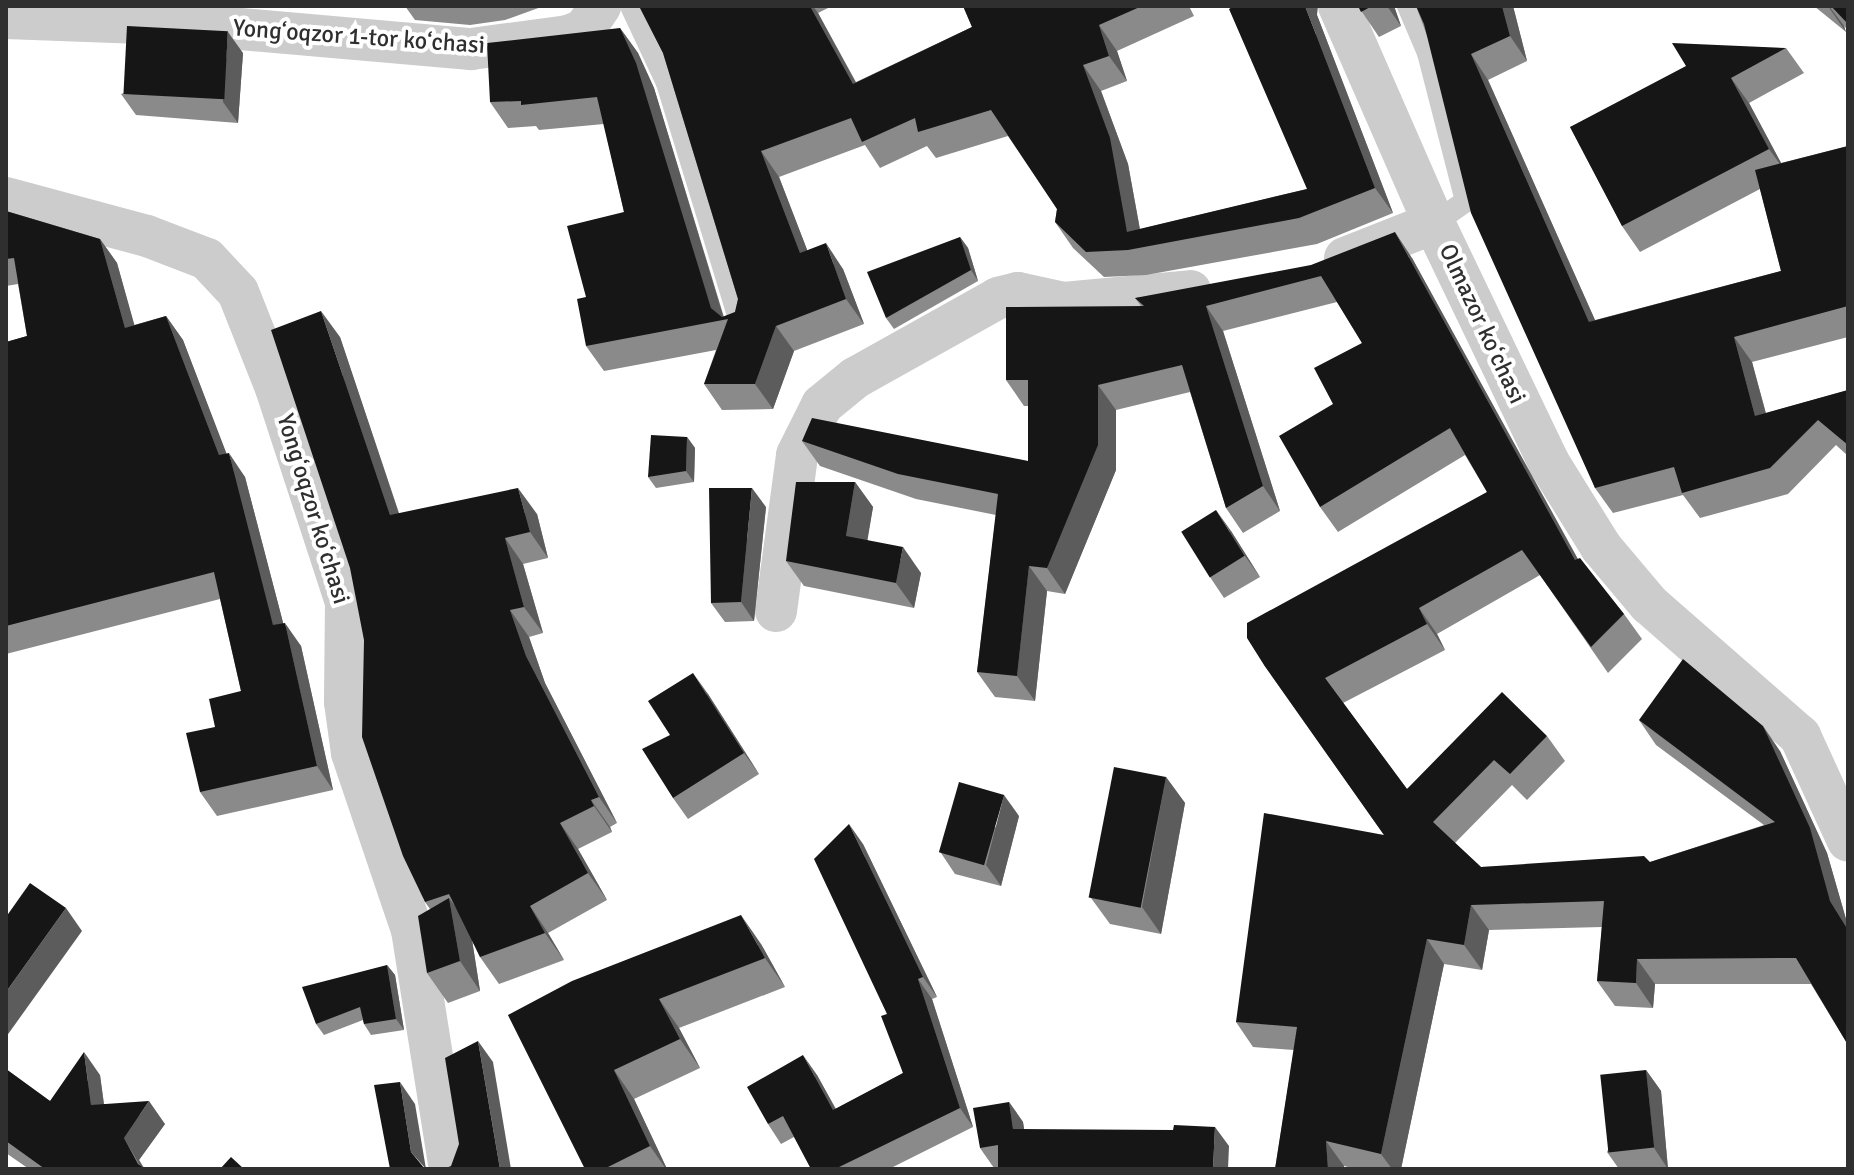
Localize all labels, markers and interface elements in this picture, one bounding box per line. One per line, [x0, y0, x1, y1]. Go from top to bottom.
street label: Yongʻoqzor 1-tor koʻchasi [232, 14, 486, 60]
street label: Olmazor koʻchasi [1432, 239, 1532, 409]
street label: Yongʻoqzor koʻchasi [270, 410, 356, 608]

